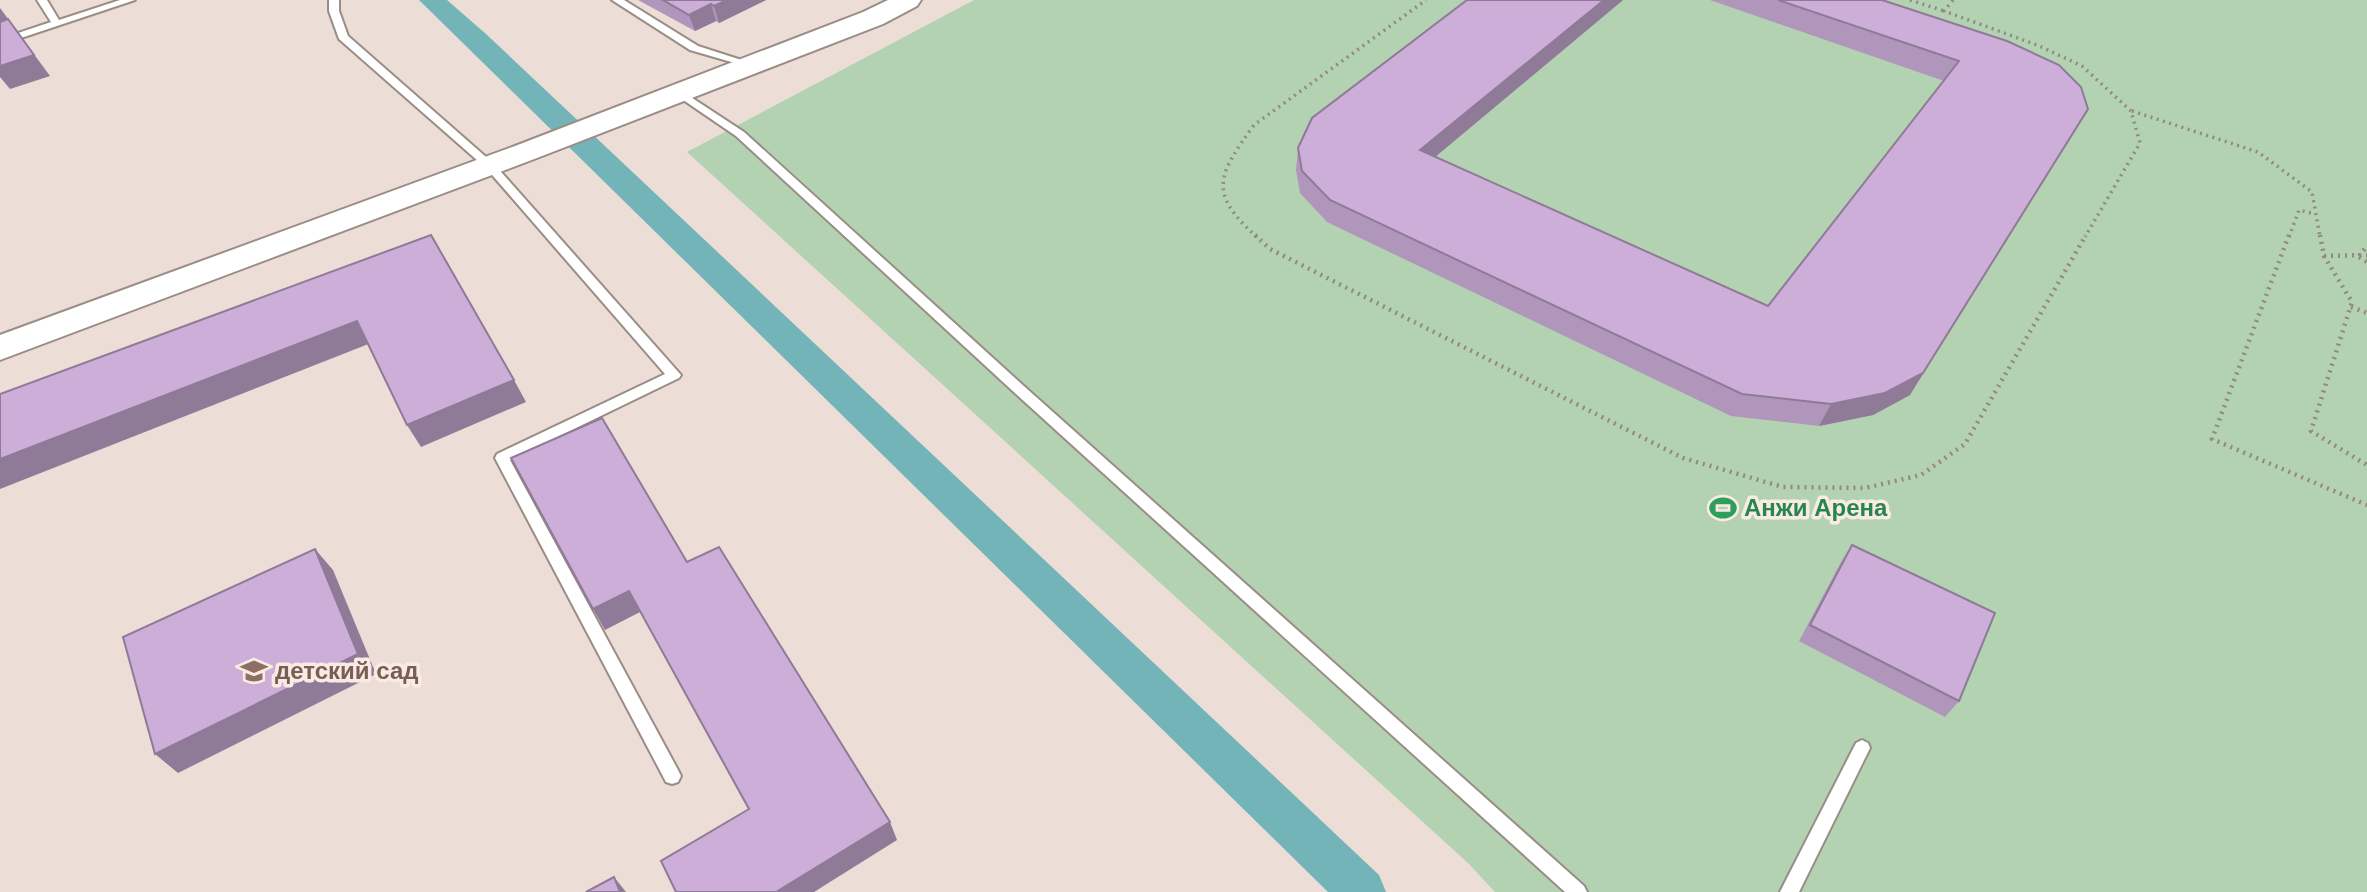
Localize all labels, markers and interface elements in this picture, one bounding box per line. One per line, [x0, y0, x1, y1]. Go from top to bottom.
sports icon: Анжи Арена [1708, 493, 1738, 523]
place label: Анжи Арена [1744, 494, 1888, 521]
school or university icon: детский сад [239, 656, 269, 686]
place label: детский сад [275, 657, 418, 684]

